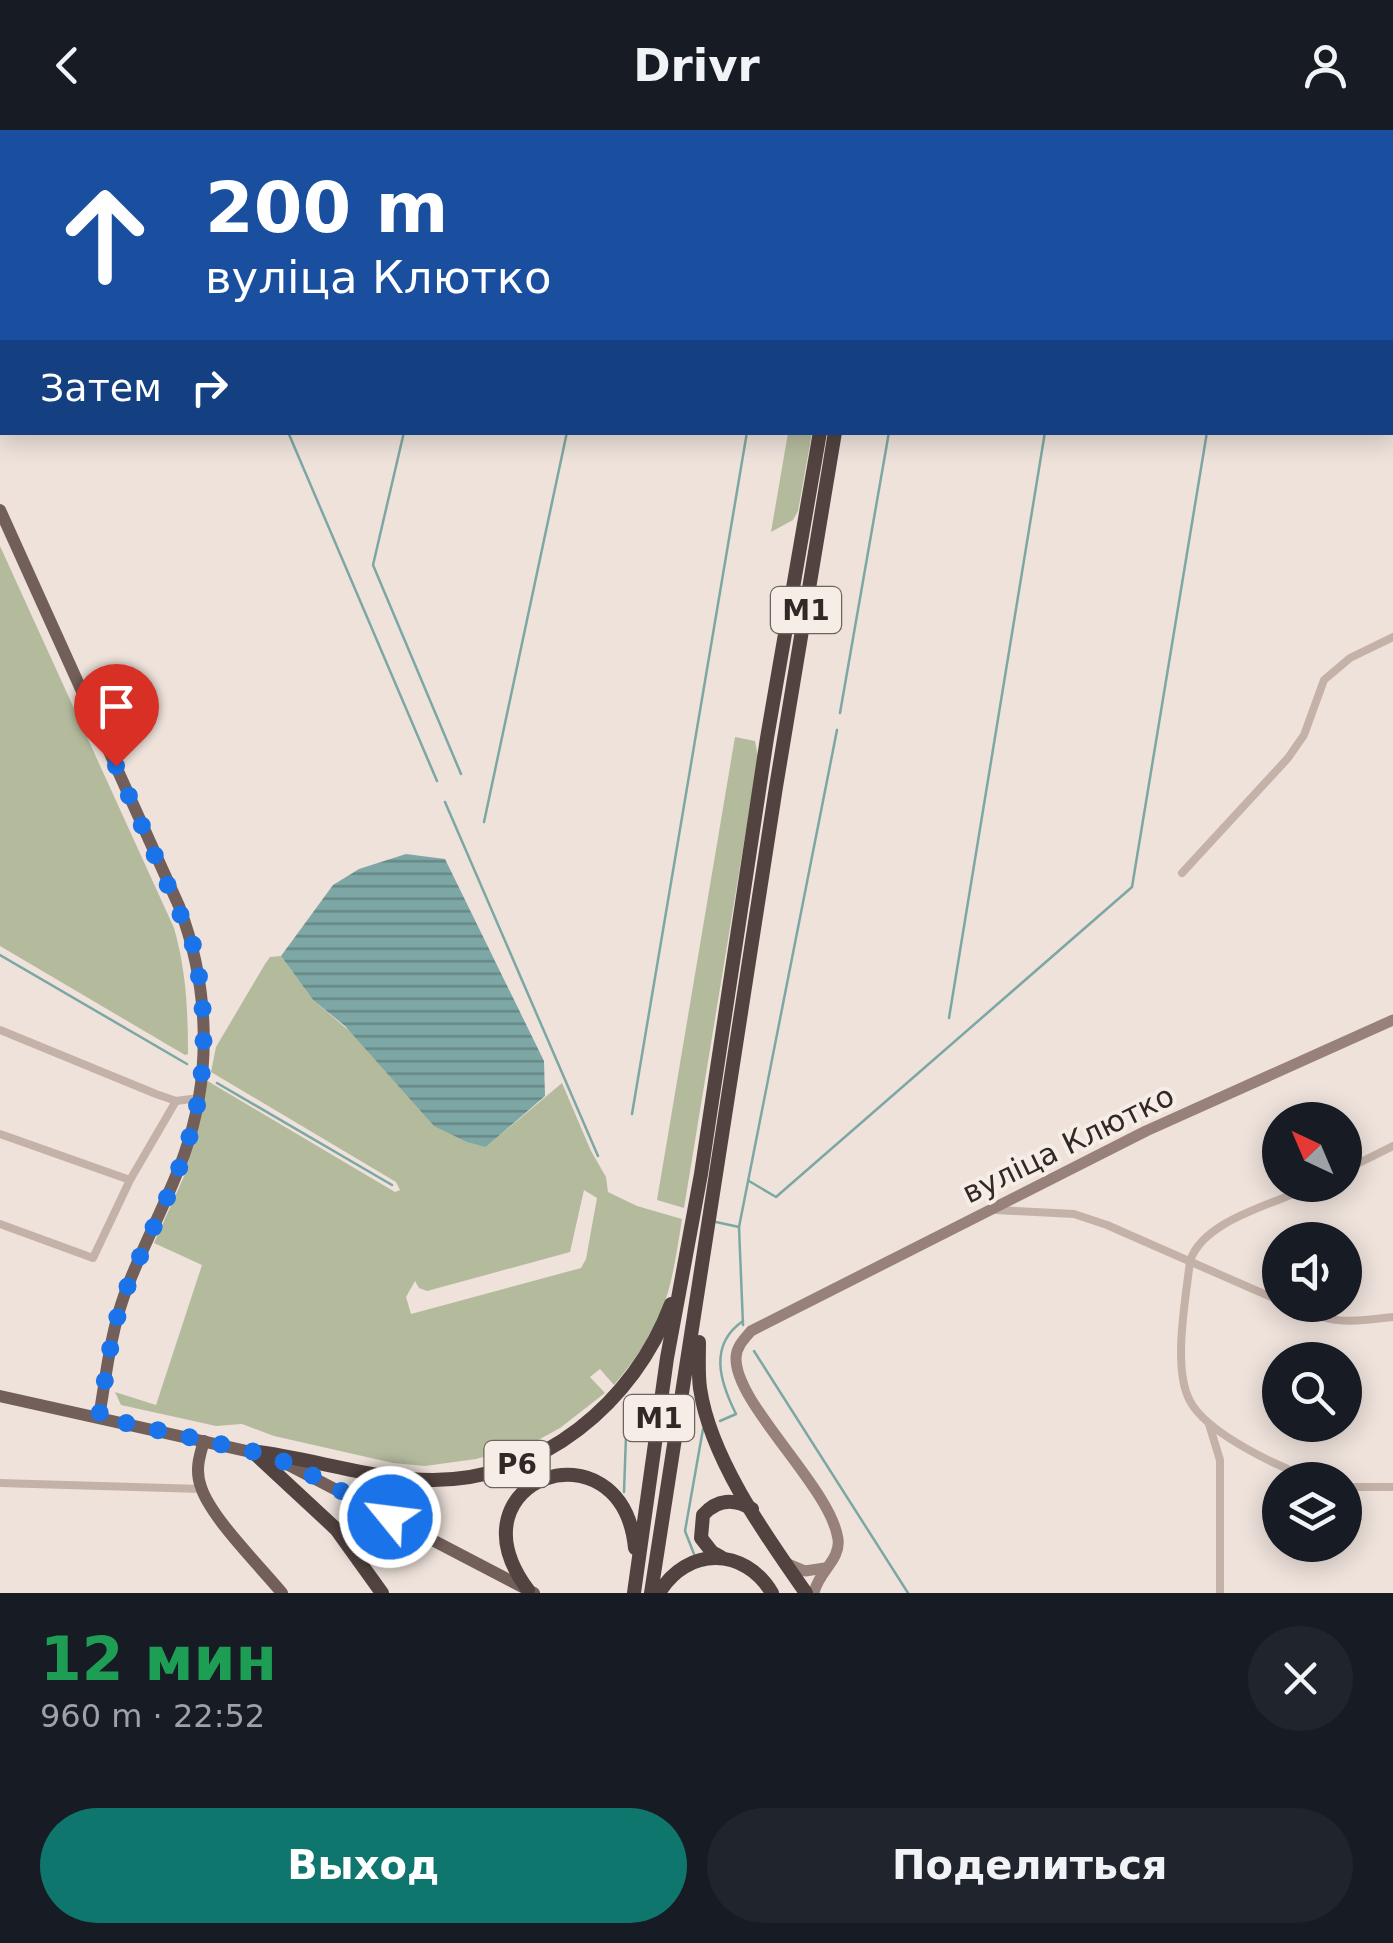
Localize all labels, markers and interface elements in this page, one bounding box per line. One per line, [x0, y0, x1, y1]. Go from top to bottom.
icon: back [40, 38, 95, 93]
icon: person [1298, 38, 1353, 93]
text: Drivr [633, 39, 760, 92]
text: 200 m [205, 167, 448, 249]
icon: ahead [40, 170, 170, 300]
text: вуліца Клютко [205, 251, 551, 304]
icon: right [182, 360, 237, 415]
text: Затем [40, 366, 162, 410]
road number: М1 [771, 587, 841, 633]
pin [74, 664, 159, 767]
icon: arrive [89, 679, 144, 734]
street label: вуліца Клютко [957, 1078, 1179, 1210]
north arrow [1262, 1102, 1362, 1202]
map controls [1262, 1102, 1362, 1562]
button: sound [1262, 1222, 1362, 1322]
button: search [1262, 1342, 1362, 1442]
road number: М1 [624, 1395, 694, 1441]
road number: Р6 [484, 1441, 550, 1487]
button: layers [1262, 1462, 1362, 1562]
position arrow [338, 1465, 442, 1569]
text: 12 мин [40, 1624, 277, 1694]
button: close [1248, 1626, 1353, 1731]
text: 960 m · 22:52 [40, 1697, 265, 1735]
button: Выход [40, 1808, 687, 1923]
button: Поделиться [707, 1808, 1353, 1923]

